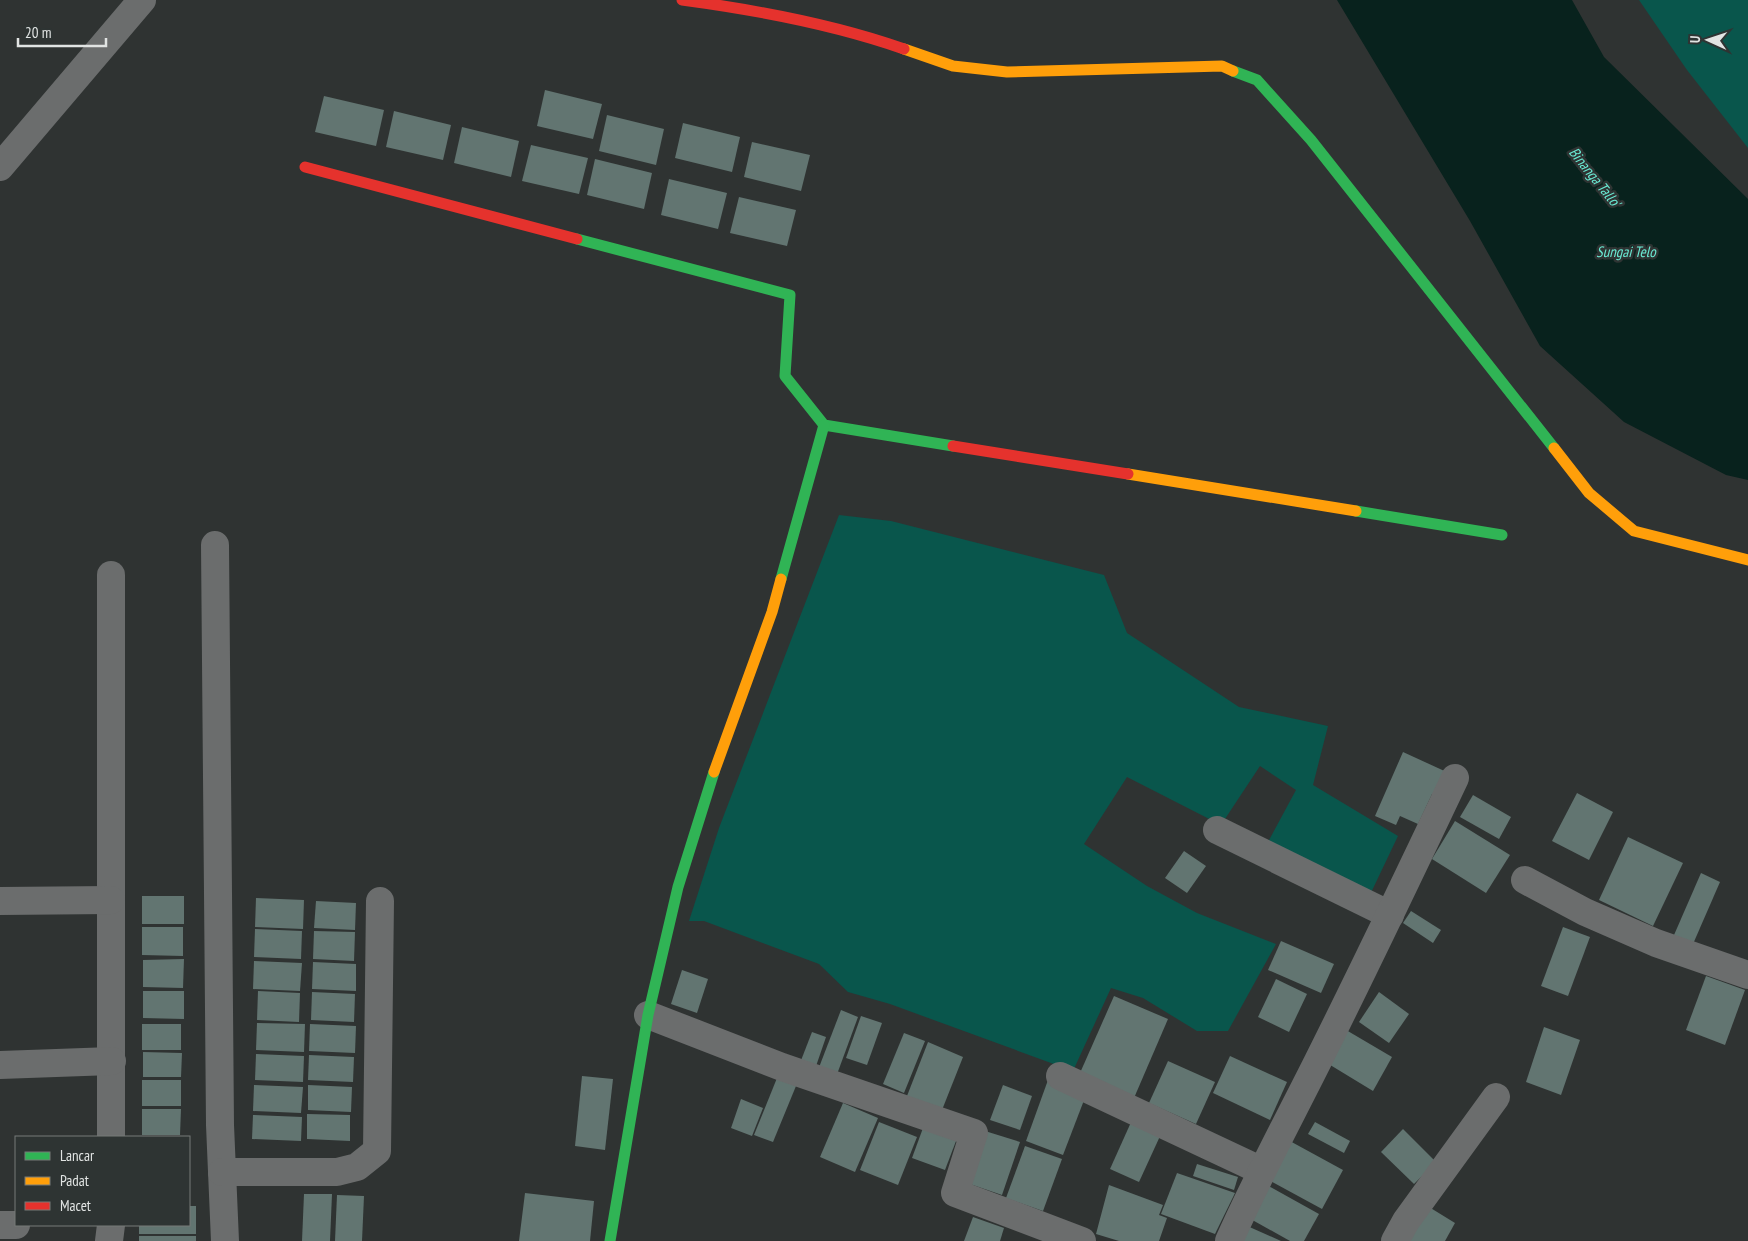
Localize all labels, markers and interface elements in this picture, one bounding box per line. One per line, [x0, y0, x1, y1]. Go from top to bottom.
scale bar [18, 15, 105, 47]
north arrow [1683, 15, 1733, 65]
text: 20 m [25, 23, 51, 42]
text: U [1686, 35, 1704, 43]
water label: Binanga Tallo' [1565, 143, 1626, 213]
water label: Sungai Telo [1596, 242, 1657, 261]
legend [15, 1136, 190, 1226]
text: Lancar [60, 1146, 95, 1165]
text: Padat [60, 1171, 89, 1190]
text: Macet [60, 1196, 91, 1215]

